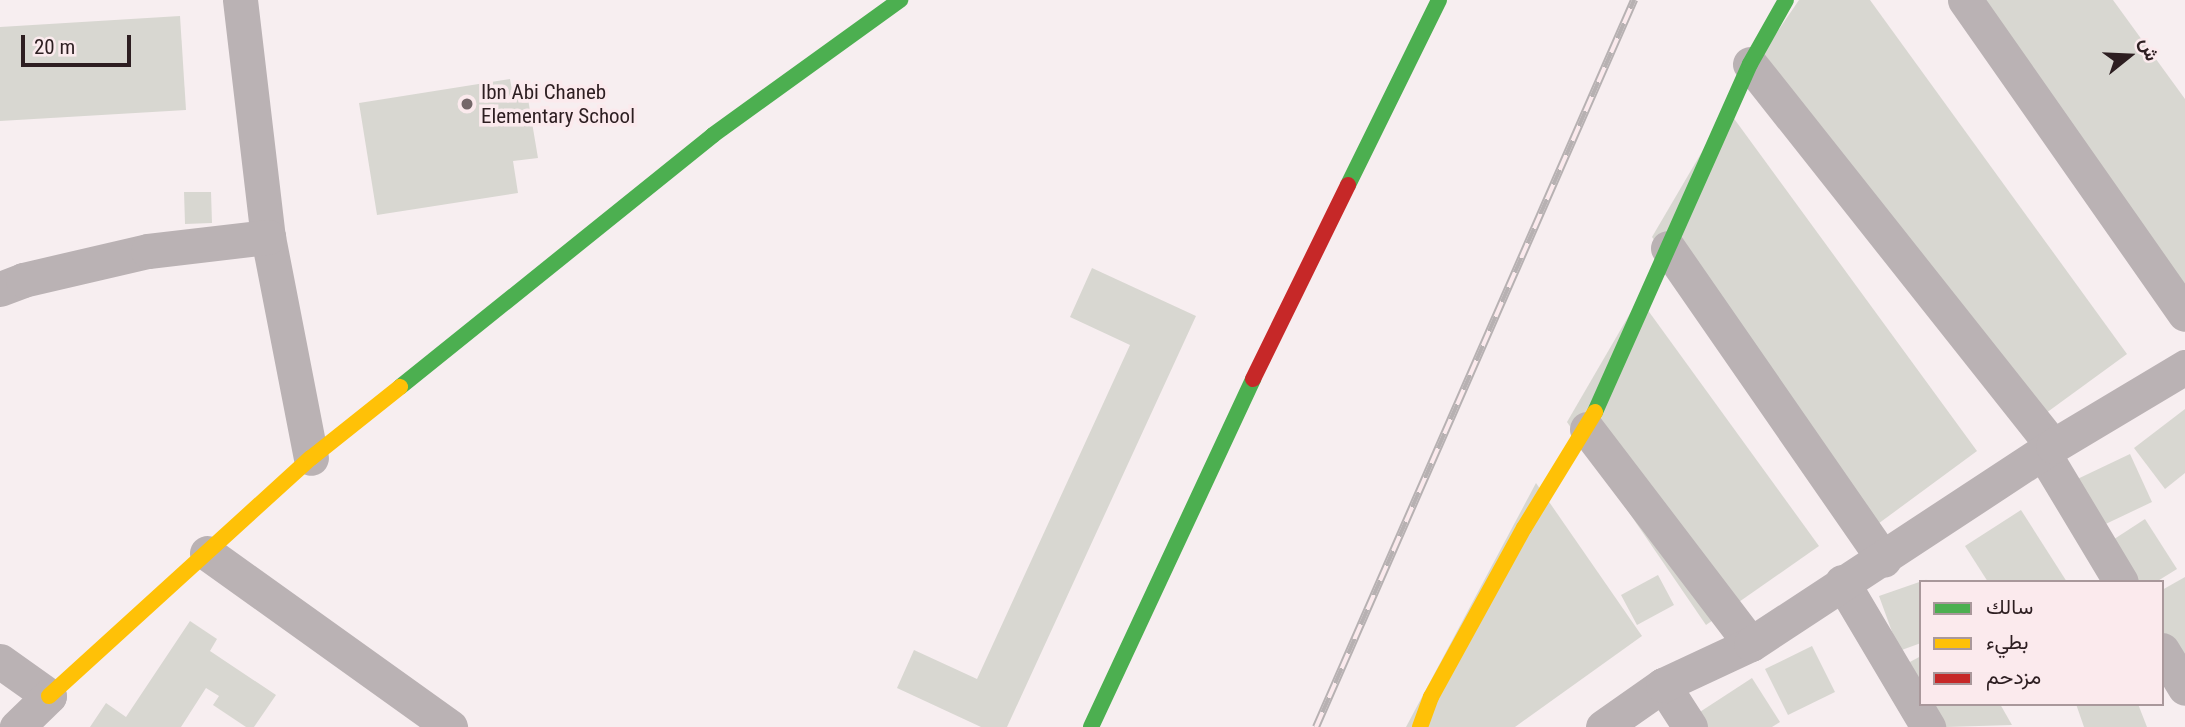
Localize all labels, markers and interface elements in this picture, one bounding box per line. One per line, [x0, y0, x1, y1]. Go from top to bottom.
scale bar [24, 21, 135, 65]
north arrow [2094, 21, 2164, 91]
text: 20 m [34, 35, 75, 59]
text: ش [2135, 35, 2164, 64]
place label: Ibn Abi Chaneb Elementary School [481, 79, 635, 129]
marker: Ibn Abi Chaneb Elementary School [459, 96, 475, 112]
legend [1919, 580, 2164, 706]
text: سالك [1986, 595, 2033, 619]
text: بطيء [1986, 630, 2029, 654]
text: مزدحم [1986, 665, 2041, 689]

